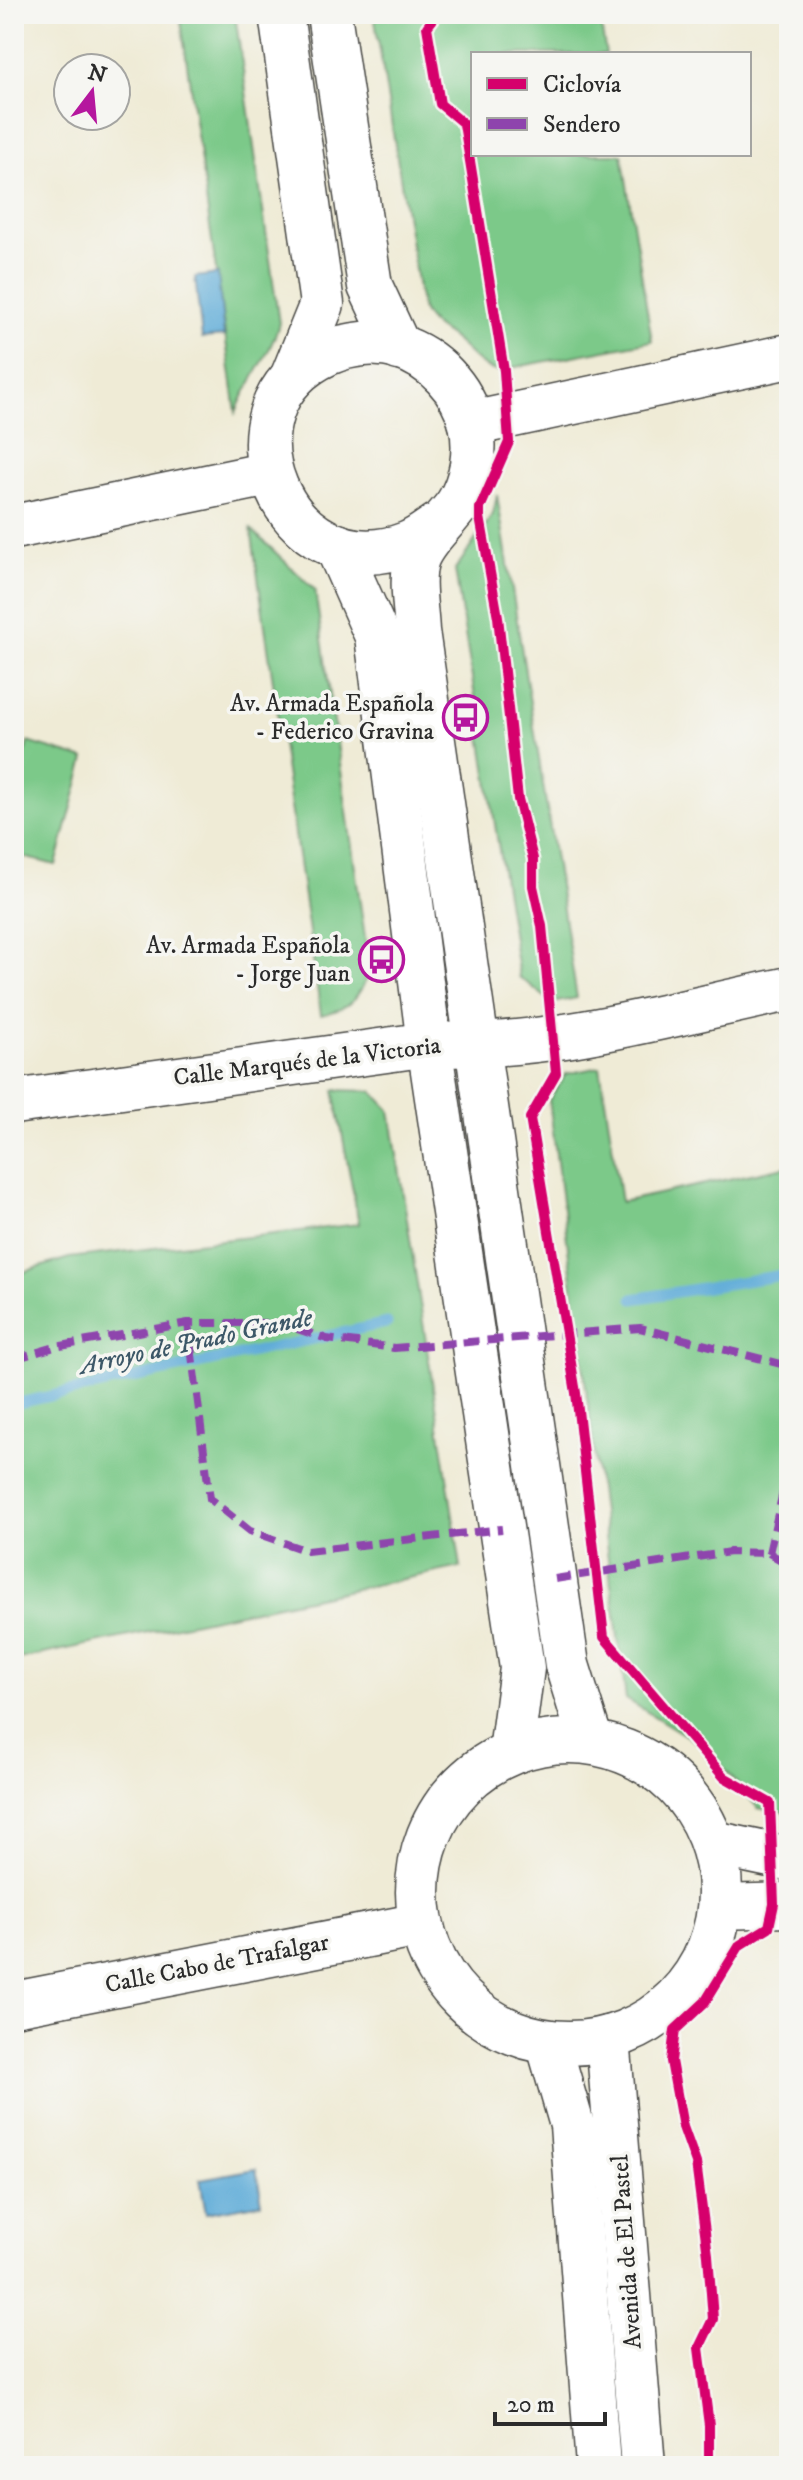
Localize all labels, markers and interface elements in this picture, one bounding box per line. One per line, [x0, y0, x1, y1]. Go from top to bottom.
north arrow [52, 52, 132, 132]
legend [471, 52, 751, 156]
text: N [85, 59, 110, 90]
text: Ciclovía [543, 70, 622, 100]
text: Sendero [543, 110, 621, 140]
place label: Av. Armada Española - Federico Gravina [230, 689, 435, 747]
bus stop icon: Av. Armada Española - Federico Gravina [441, 694, 489, 742]
place label: Av. Armada Española - Jorge Juan [146, 931, 351, 989]
bus stop icon: Av. Armada Española - Jorge Juan [357, 936, 405, 984]
street label: Calle Marqués de la Victoria [172, 1031, 443, 1093]
water label: Arroyo de Prado Grande [74, 1301, 316, 1383]
street label: Calle Cabo de Trafalgar [102, 1928, 332, 2000]
street label: Avenida de El Pastel [605, 2153, 649, 2350]
scale bar [495, 2376, 605, 2426]
text: 20 m [507, 2390, 555, 2420]

